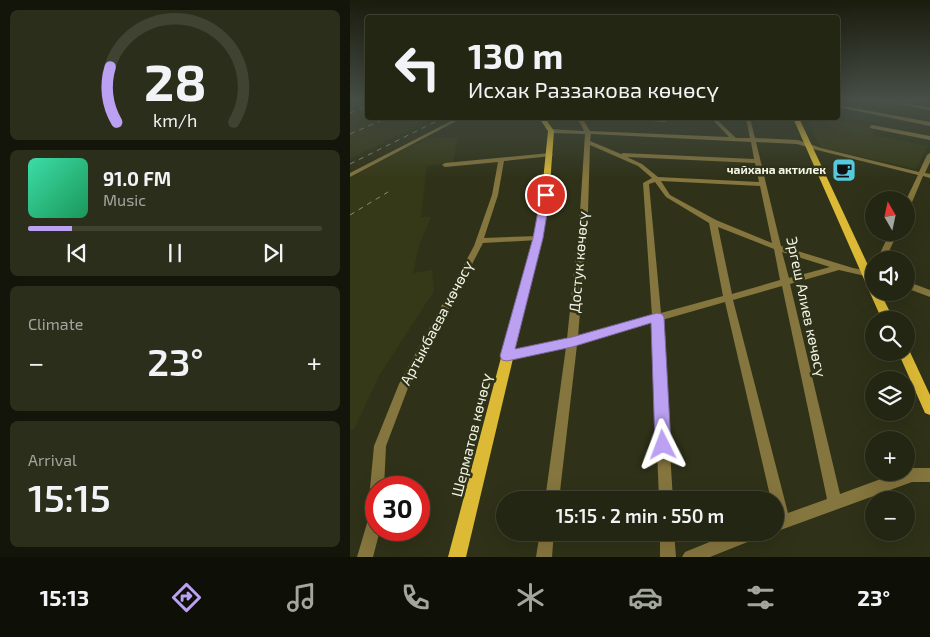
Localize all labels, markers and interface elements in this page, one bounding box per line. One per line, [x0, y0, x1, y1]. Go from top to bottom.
text: 130 m [468, 34, 563, 76]
icon: left [385, 35, 450, 100]
text: 28 [144, 49, 206, 111]
text: Исхак Раззакова көчөсү [468, 76, 719, 102]
text: km/h [153, 109, 197, 131]
cafe icon: чайхана актилек [831, 157, 857, 183]
place label: чайхана актилек [727, 162, 826, 176]
text: 91.0 FM [103, 167, 171, 190]
pin [525, 174, 567, 216]
icon: arrive [532, 181, 560, 209]
text: Music [103, 190, 146, 209]
north arrow [865, 191, 915, 241]
map controls [865, 191, 915, 541]
street label: Достук көчөсү [565, 210, 592, 314]
street label: Эргеш Алиев көчөсү [783, 235, 831, 379]
icon: previous [63, 239, 91, 267]
icon: pause [161, 239, 189, 267]
icon: next [259, 239, 287, 267]
button: sound [865, 251, 915, 301]
street label: Артыкбаева көчөсү [396, 257, 477, 388]
button: search [865, 311, 915, 361]
text: Climate [28, 314, 83, 333]
text: 23° [147, 338, 204, 384]
text: − [28, 345, 44, 379]
text: + [307, 345, 322, 379]
street label: Шерматов көчөсү [447, 371, 495, 498]
button: layers [865, 371, 915, 421]
position arrow [636, 418, 688, 470]
button: + [865, 431, 915, 481]
text: Arrival [28, 450, 77, 469]
text: 15:15 [28, 474, 111, 520]
speed limit sign: 30 [365, 476, 430, 541]
button: − [865, 491, 915, 541]
text: 15:15 · 2 min · 550 m [556, 504, 724, 527]
icon: directions [169, 580, 204, 615]
icon: music [284, 580, 319, 615]
icon: phone [398, 580, 433, 615]
icon: climate [513, 580, 548, 615]
icon: car [628, 580, 663, 615]
icon: filters [743, 580, 778, 615]
text: 15:13 [40, 584, 89, 610]
text: 23° [857, 584, 890, 610]

